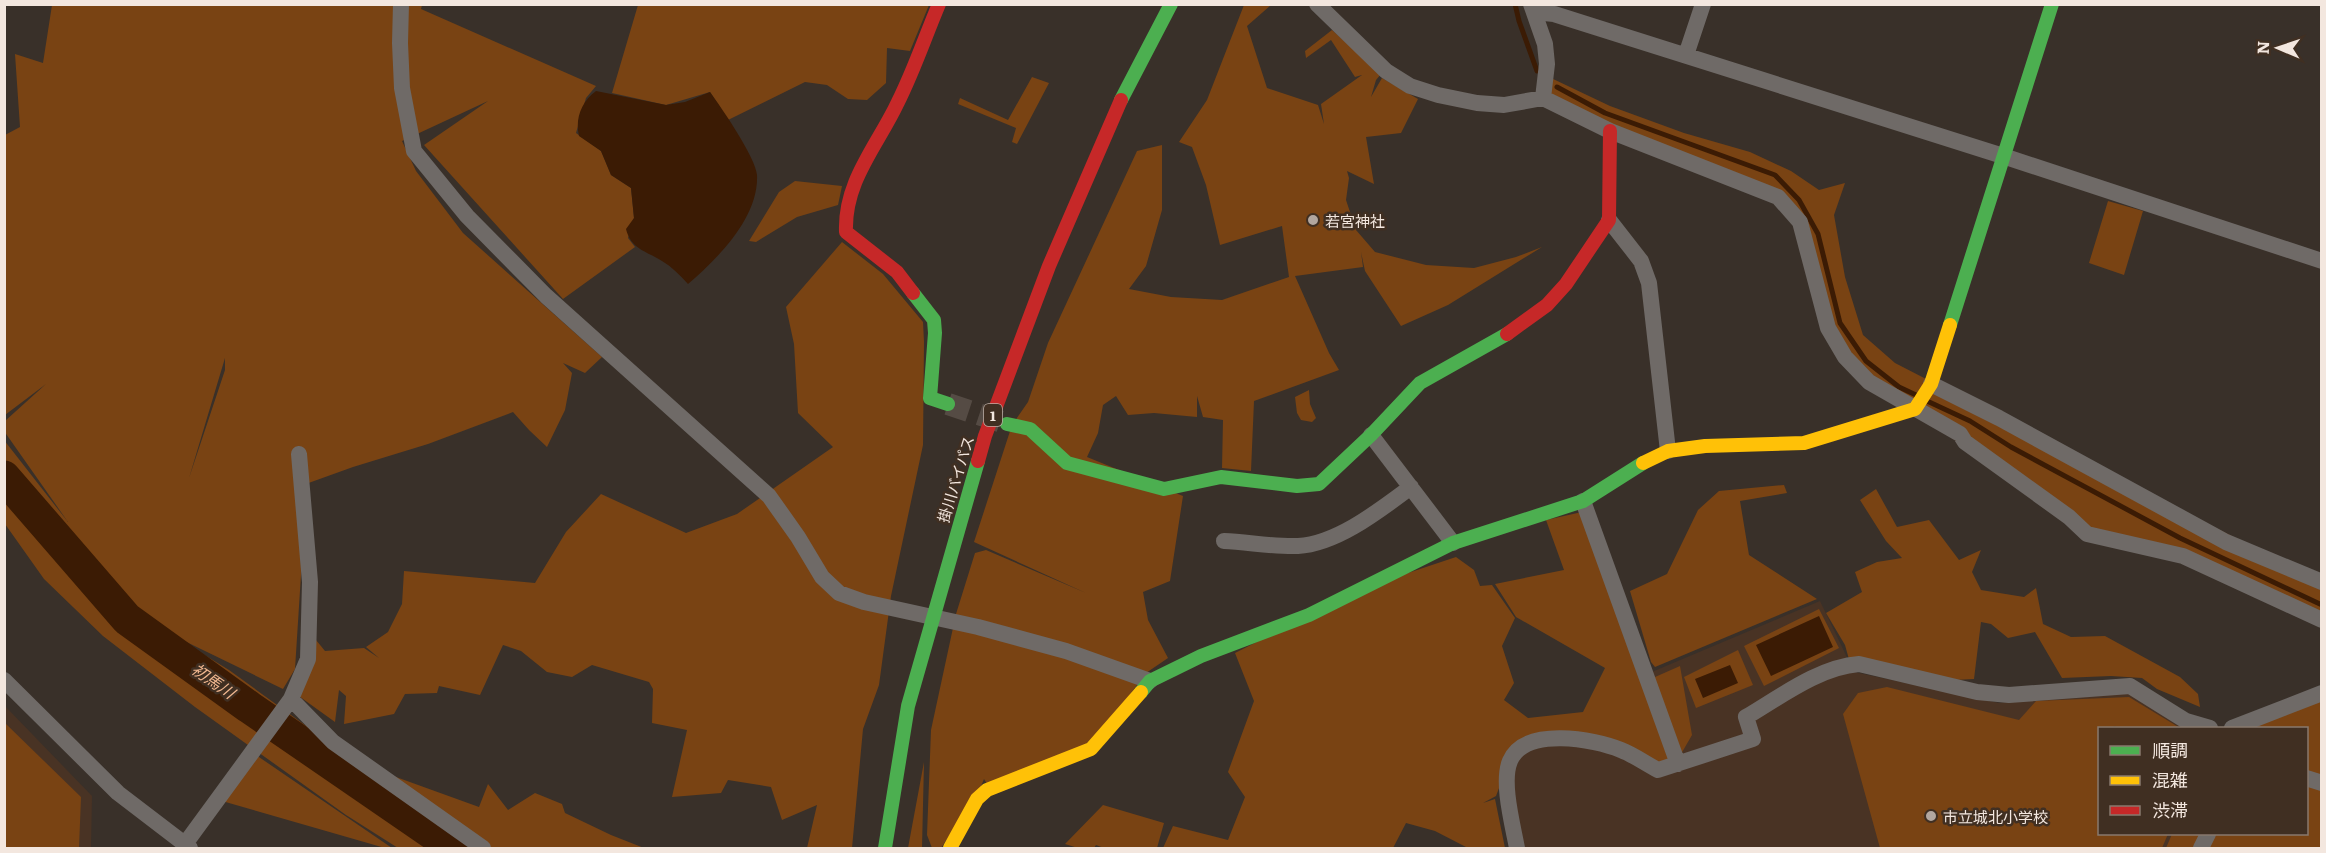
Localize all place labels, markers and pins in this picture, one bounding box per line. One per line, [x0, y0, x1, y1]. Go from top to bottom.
place label: 若宮神社 [1325, 209, 1385, 232]
marker: 若宮神社 [1306, 213, 1320, 227]
place label: 市立城北小学校 [1943, 805, 2048, 828]
marker: 市立城北小学校 [1924, 809, 1938, 823]

